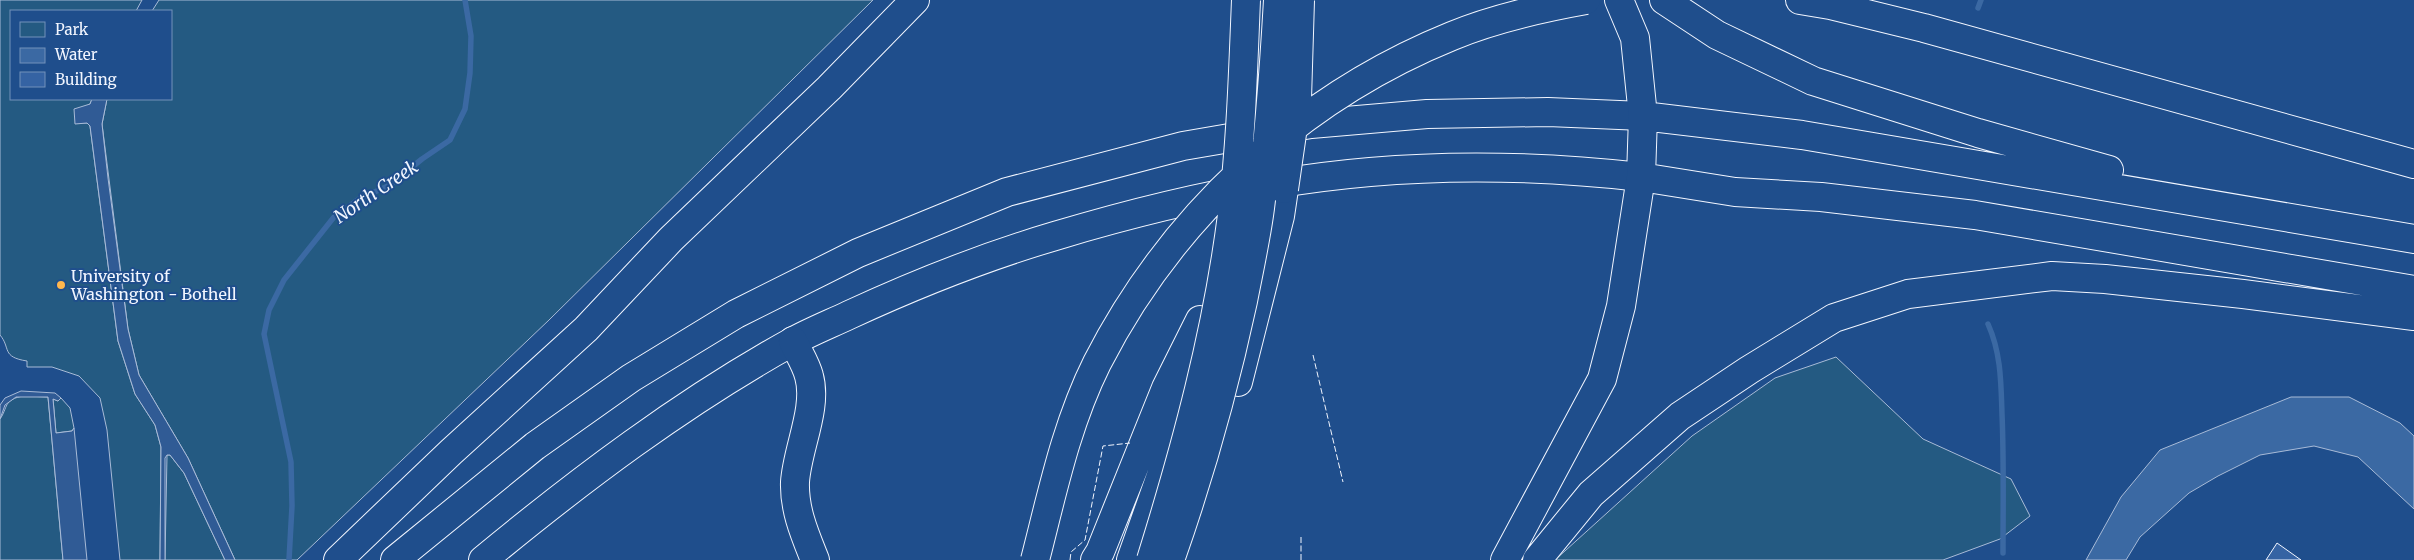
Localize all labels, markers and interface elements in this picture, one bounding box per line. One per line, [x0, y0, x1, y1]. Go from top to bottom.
legend [10, 10, 172, 100]
text: Park [55, 20, 89, 39]
text: Water [54, 45, 98, 64]
text: Building [55, 70, 117, 89]
water label: North Creek [329, 155, 422, 228]
place label: University of Washington - Bothell [70, 266, 237, 304]
marker: University of Washington - Bothell [55, 279, 67, 291]

